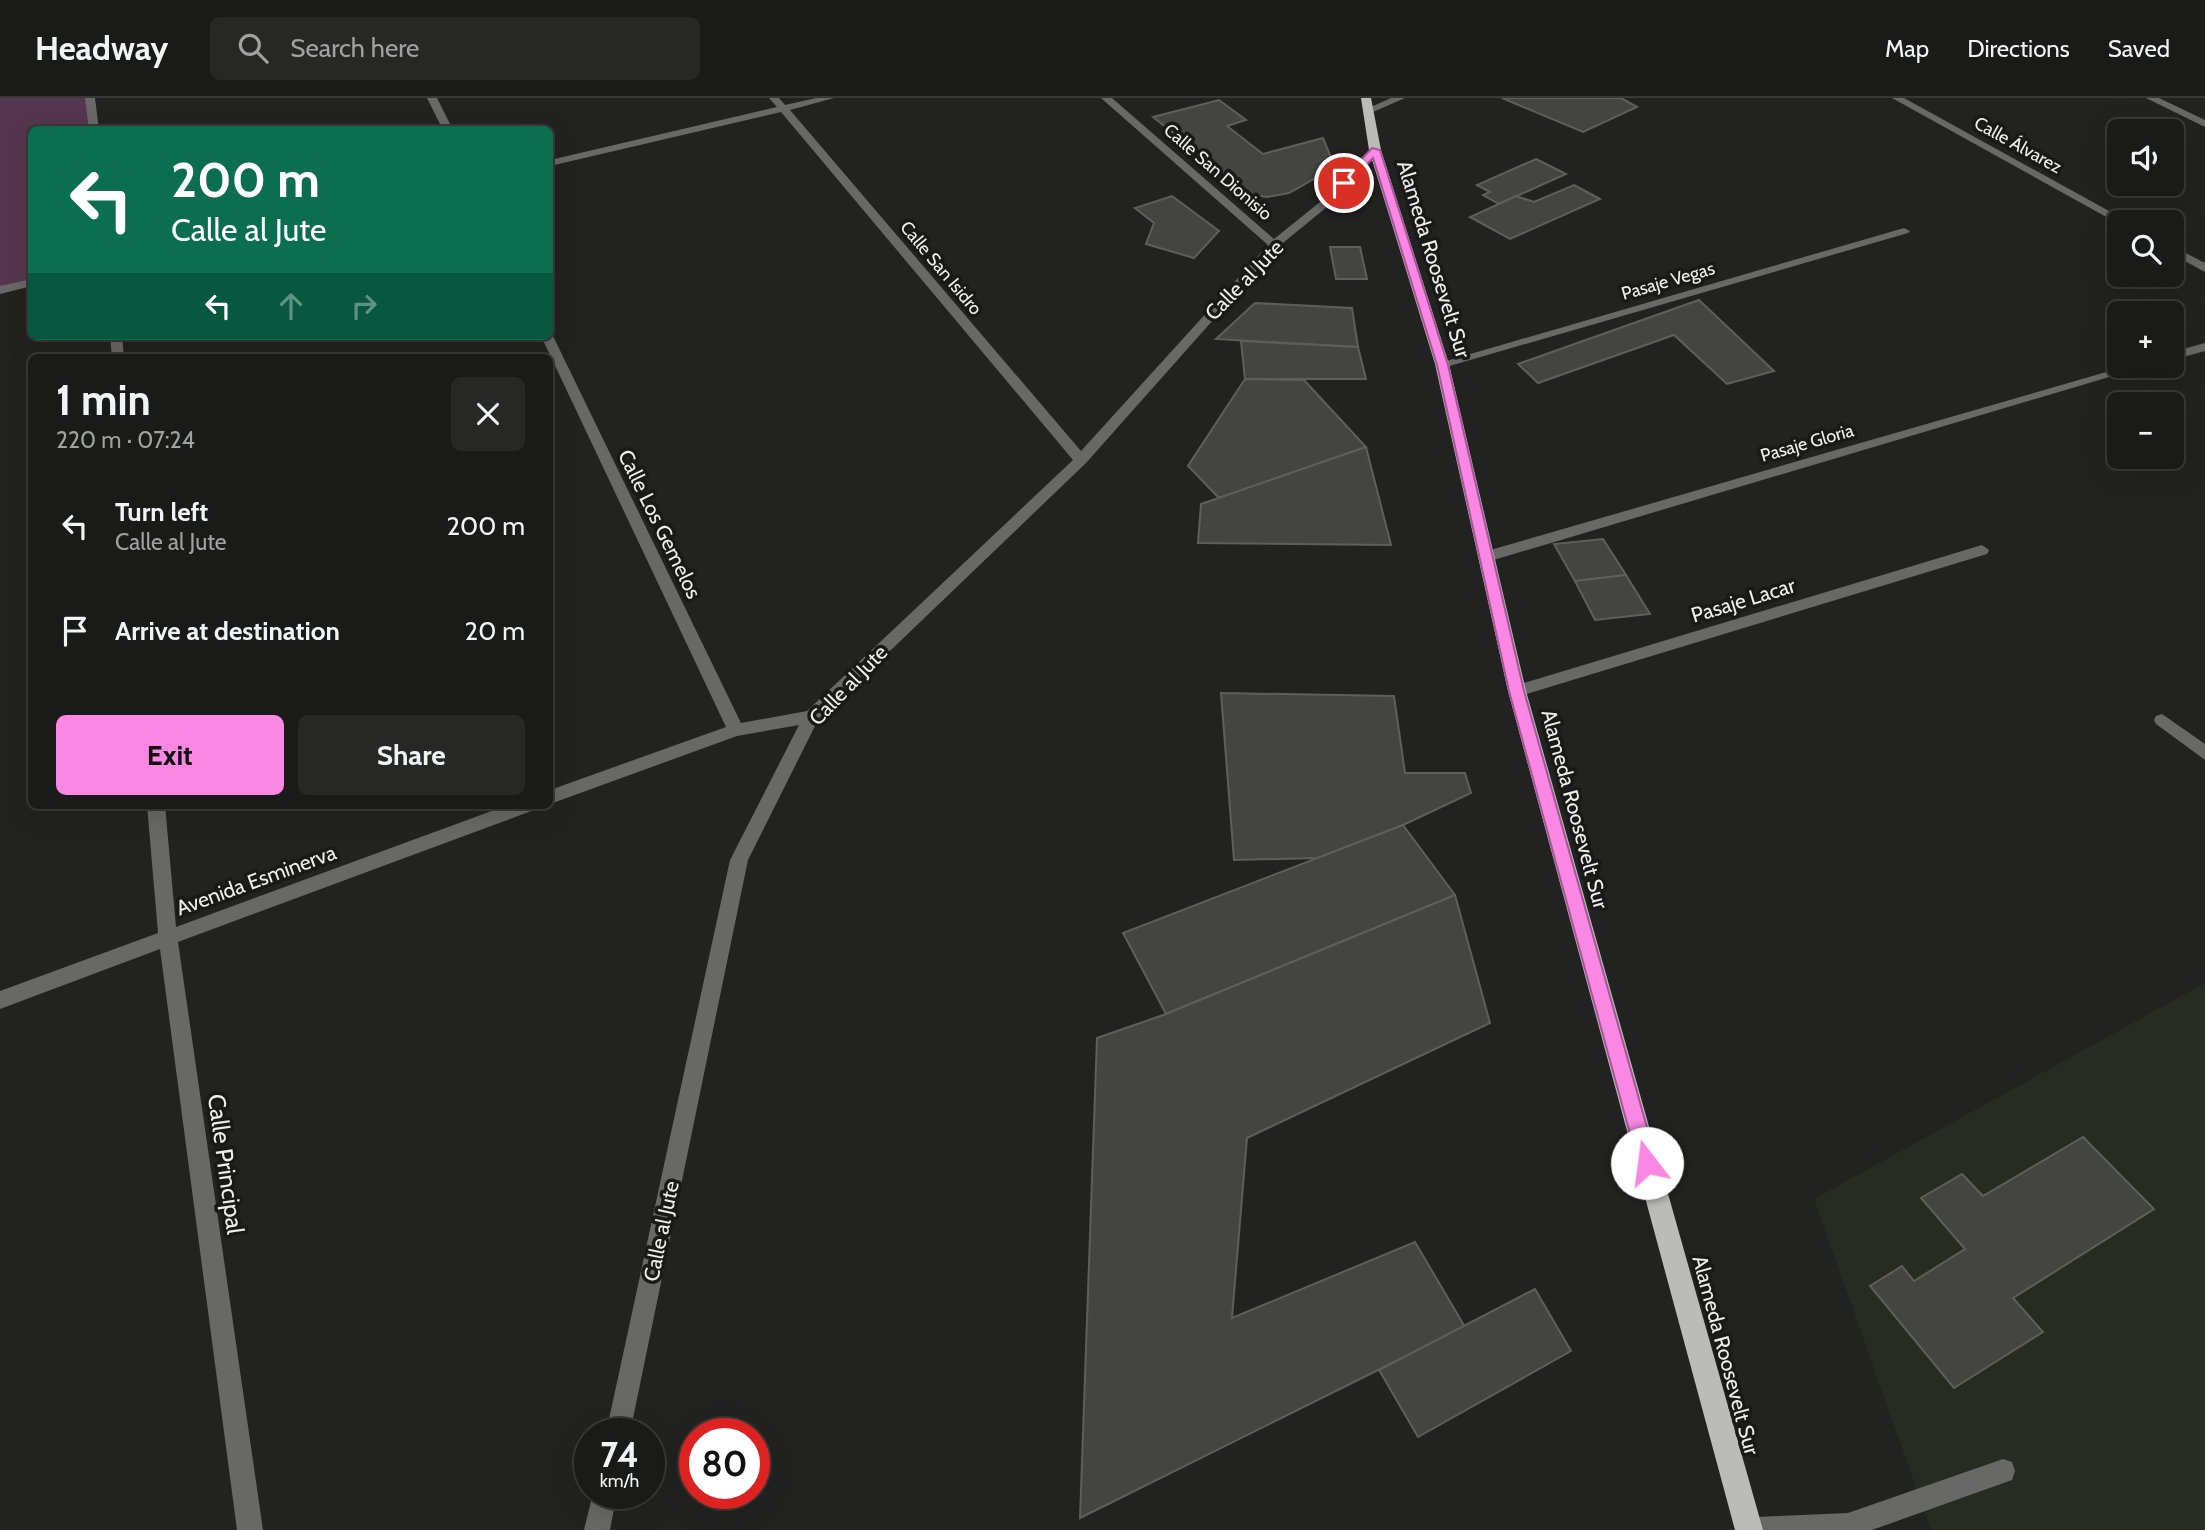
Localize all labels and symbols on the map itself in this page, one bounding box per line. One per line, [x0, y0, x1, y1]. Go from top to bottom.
street label: Calle Álvarez [1970, 112, 2066, 178]
street label: Calle San Dionisio [1159, 119, 1277, 225]
pin [1314, 153, 1374, 213]
street label: Alameda Roosevelt Sur [1392, 157, 1476, 361]
street label: Calle San Isidro [895, 217, 987, 319]
street label: Calle al Jute [1200, 234, 1289, 325]
street label: Pasaje Vegas [1619, 257, 1717, 305]
street label: Pasaje Gloria [1758, 419, 1857, 467]
street label: Calle Los Gemelos [613, 445, 707, 603]
street label: Pasaje Lacar [1688, 572, 1799, 629]
street label: Calle al Jute [804, 639, 893, 730]
street label: Alameda Roosevelt Sur [1536, 707, 1614, 912]
street label: Avenida Esminerva [173, 839, 339, 921]
street label: Calle Principal [202, 1092, 250, 1236]
position arrow [1610, 1126, 1684, 1200]
street label: Calle al Jute [638, 1178, 684, 1283]
street label: Alameda Roosevelt Sur [1687, 1253, 1765, 1458]
speed limit sign: 80 [679, 1418, 770, 1509]

